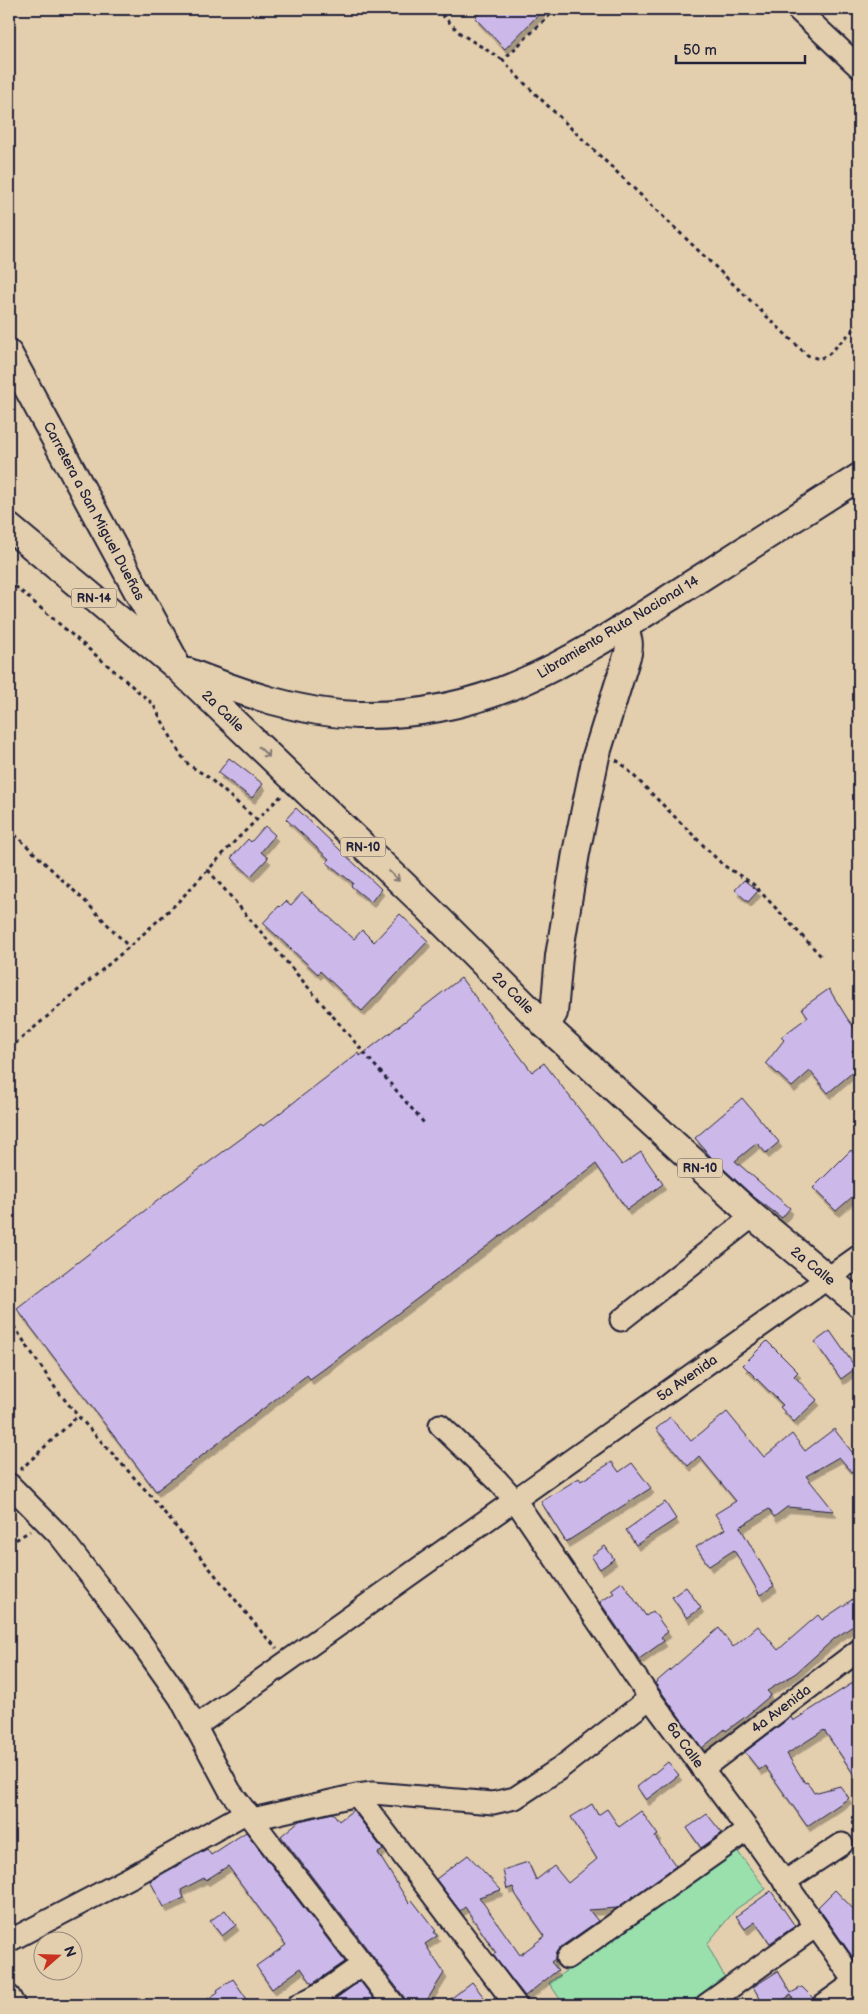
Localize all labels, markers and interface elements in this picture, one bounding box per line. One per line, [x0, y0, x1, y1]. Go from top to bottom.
scale bar [676, 32, 804, 64]
text: 50 m [683, 41, 717, 60]
street label: Carretera a San Miguel Dueñas [40, 419, 148, 603]
street label: Libramiento Ruta Nacional 14 [534, 572, 702, 682]
road number: RN-14 [72, 588, 116, 608]
street label: 2a Calle [198, 687, 248, 735]
one-way arrow [258, 745, 270, 757]
road number: RN-10 [340, 838, 386, 856]
one-way arrow [388, 870, 400, 882]
street label: 2a Calle [488, 968, 538, 1018]
road number: RN-10 [678, 1158, 722, 1178]
street label: 2a Calle [787, 1243, 839, 1289]
street label: 5a Avenida [653, 1351, 721, 1405]
street label: 4a Avenida [748, 1681, 814, 1737]
street label: 6a Calle [663, 1719, 707, 1771]
north arrow [32, 1932, 82, 1982]
text: N [60, 1944, 80, 1960]

